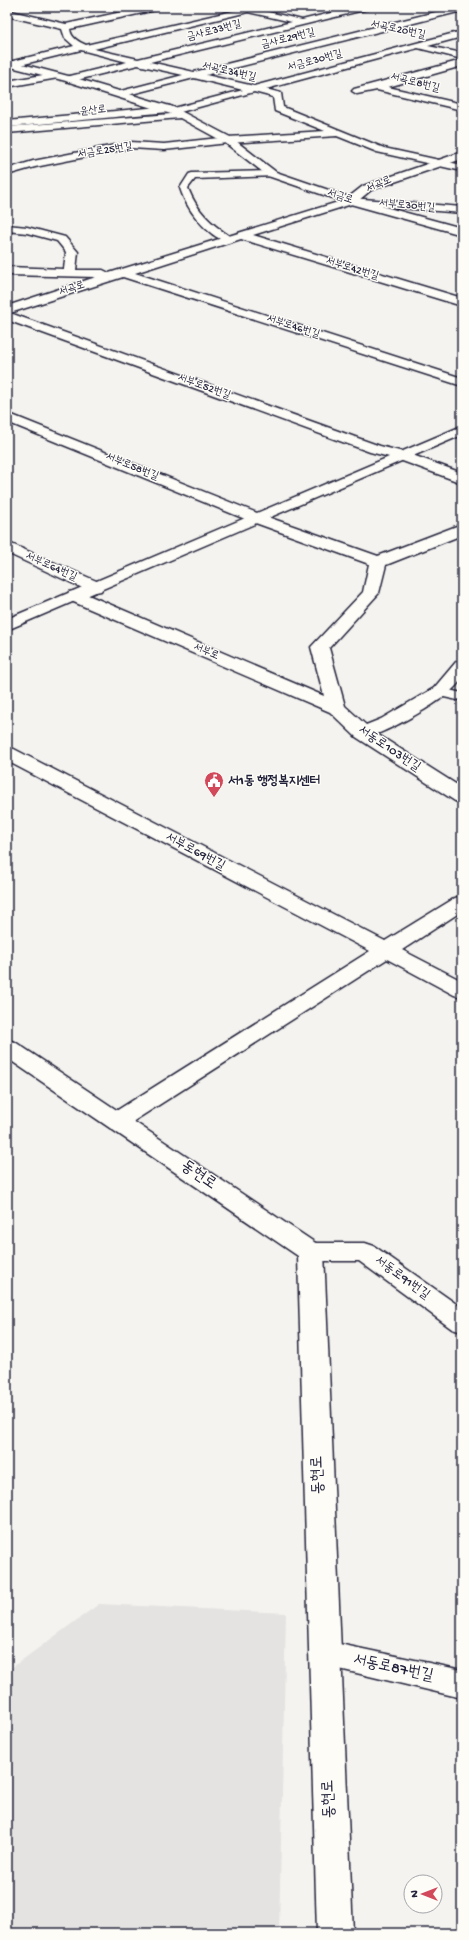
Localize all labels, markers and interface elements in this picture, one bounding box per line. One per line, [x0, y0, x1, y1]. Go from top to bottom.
street label: 금사로33번길 [185, 17, 243, 44]
street label: 서곡로20번길 [369, 17, 427, 42]
street label: 금사로29번길 [260, 26, 316, 51]
street label: 서금로30번길 [286, 47, 344, 74]
street label: 서곡로34번길 [201, 59, 258, 84]
street label: 서곡로8번길 [389, 70, 441, 95]
street label: 윤산로 [79, 104, 107, 118]
street label: 서금로25번길 [77, 140, 133, 161]
street label: 서곡로 [364, 174, 394, 196]
street label: 서금로 [326, 187, 355, 207]
street label: 서부로30번길 [378, 197, 436, 214]
street label: 서부로42번길 [324, 254, 380, 283]
street label: 서곡로 [58, 279, 87, 299]
street label: 서부로46번길 [265, 312, 321, 341]
street label: 서부로52번길 [176, 371, 233, 402]
street label: 서부로58번길 [104, 450, 161, 483]
street label: 서부로64번길 [23, 549, 79, 584]
street label: 서부로 [191, 641, 221, 663]
street label: 서동로103번길 [355, 723, 423, 775]
public building icon: 서1동 행정복지센터 [203, 770, 225, 798]
place label: 서1동 행정복지센터 [228, 774, 320, 789]
street label: 서부로69번길 [163, 830, 227, 874]
street label: 동현로 [177, 1157, 219, 1195]
street label: 서동로91번길 [372, 1253, 432, 1303]
street label: 동현로 [309, 1455, 329, 1495]
street label: 서동로87번길 [351, 1651, 435, 1687]
street label: 동현로 [320, 1779, 340, 1819]
north arrow [403, 1874, 443, 1914]
text: N [409, 1890, 421, 1898]

